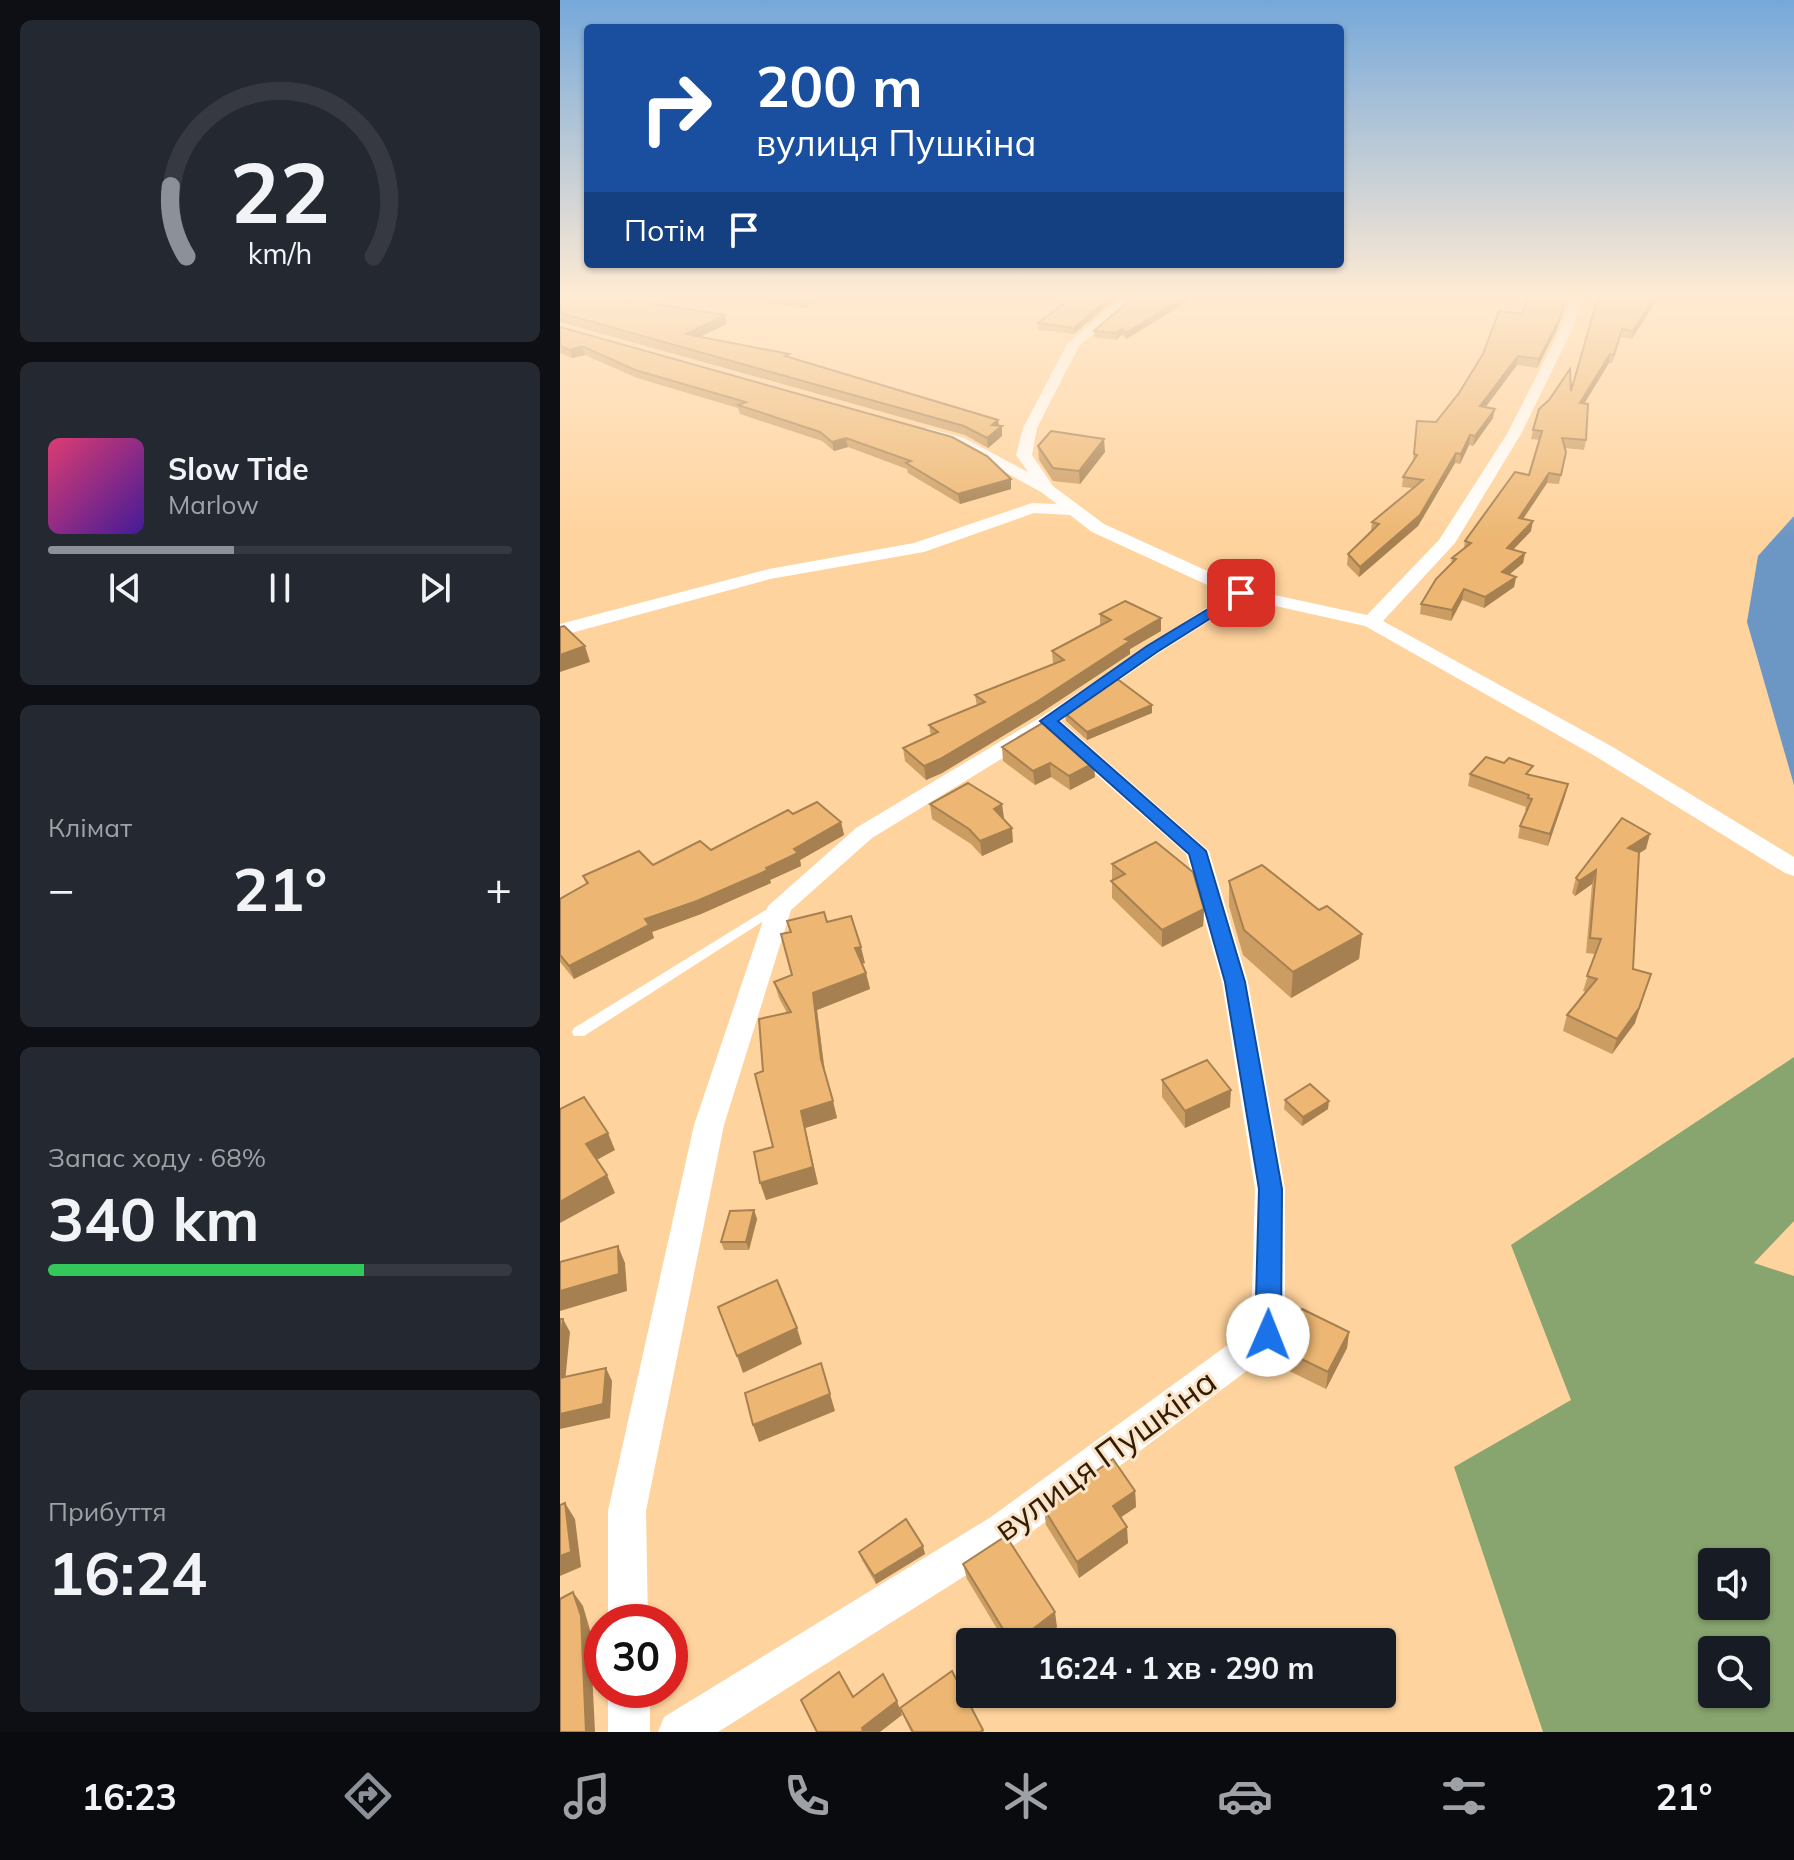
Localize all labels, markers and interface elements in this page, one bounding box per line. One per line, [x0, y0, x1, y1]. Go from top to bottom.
text: 200 m [756, 51, 923, 121]
icon: right [624, 56, 728, 160]
text: вулиця Пушкіна [756, 120, 1036, 165]
text: 22 [230, 139, 330, 244]
icon: arrive [722, 208, 766, 252]
text: Потім [624, 211, 706, 249]
text: km/h [248, 235, 312, 271]
text: Slow Tide [168, 450, 309, 488]
text: Marlow [168, 488, 259, 521]
pin [1207, 559, 1275, 627]
icon: previous [103, 566, 147, 610]
icon: pause [258, 566, 302, 610]
icon: next [413, 566, 457, 610]
icon: arrive [1219, 571, 1263, 615]
text: Клімат [48, 811, 132, 844]
text: 21° [233, 851, 327, 926]
text: − [48, 861, 74, 916]
text: + [486, 861, 512, 916]
text: Запас ходу · 68% [48, 1141, 266, 1174]
text: 340 km [48, 1181, 260, 1256]
position arrow [1226, 1293, 1310, 1377]
street label: вулиця Пушкіна [985, 1359, 1224, 1550]
text: Прибуття [48, 1495, 167, 1528]
text: 16:24 [48, 1535, 207, 1610]
map controls [1698, 1548, 1770, 1708]
button: sound [1698, 1548, 1770, 1620]
speed limit sign: 30 [584, 1604, 688, 1708]
button: search [1698, 1636, 1770, 1708]
text: 16:24 · 1 хв · 290 m [1037, 1649, 1315, 1687]
icon: directions [340, 1768, 396, 1824]
icon: music [559, 1768, 615, 1824]
icon: phone [779, 1768, 835, 1824]
icon: climate [998, 1768, 1054, 1824]
icon: car [1217, 1768, 1273, 1824]
icon: filters [1436, 1768, 1492, 1824]
text: 16:23 [82, 1774, 177, 1819]
text: 21° [1655, 1774, 1712, 1819]

